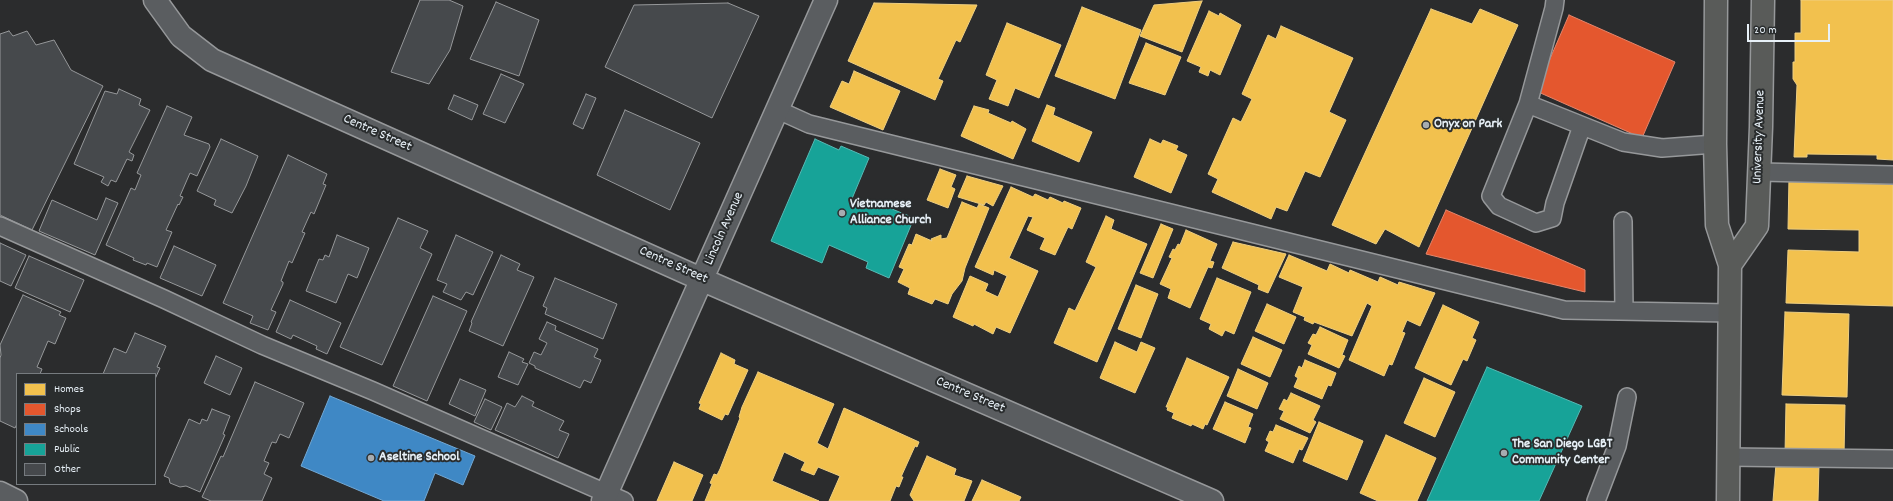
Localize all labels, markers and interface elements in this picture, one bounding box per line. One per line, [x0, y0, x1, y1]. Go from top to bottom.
scale bar [1749, 16, 1832, 42]
text: 20 m [1754, 22, 1777, 39]
street label: University Avenue [1750, 90, 1770, 184]
street label: Centre Street [340, 111, 414, 157]
place label: Onyx on Park [1434, 117, 1502, 133]
marker: Onyx on Park [1421, 120, 1431, 130]
street label: Lincoln Avenue [701, 190, 749, 268]
place label: Vietnamese Alliance Church [850, 197, 931, 230]
marker: Vietnamese Alliance Church [837, 208, 847, 218]
street label: Centre Street [636, 243, 710, 289]
legend [16, 373, 156, 485]
street label: Centre Street [933, 374, 1007, 418]
text: Homes [54, 381, 84, 398]
text: Shops [54, 401, 81, 418]
text: Schools [54, 421, 88, 438]
place label: The San Diego LGBT Community Center [1512, 437, 1612, 470]
text: Public [54, 441, 80, 458]
marker: The San Diego LGBT Community Center [1499, 448, 1509, 458]
place label: Aseltine School [379, 450, 460, 466]
marker: Aseltine School [366, 453, 376, 463]
text: Other [54, 461, 81, 478]

